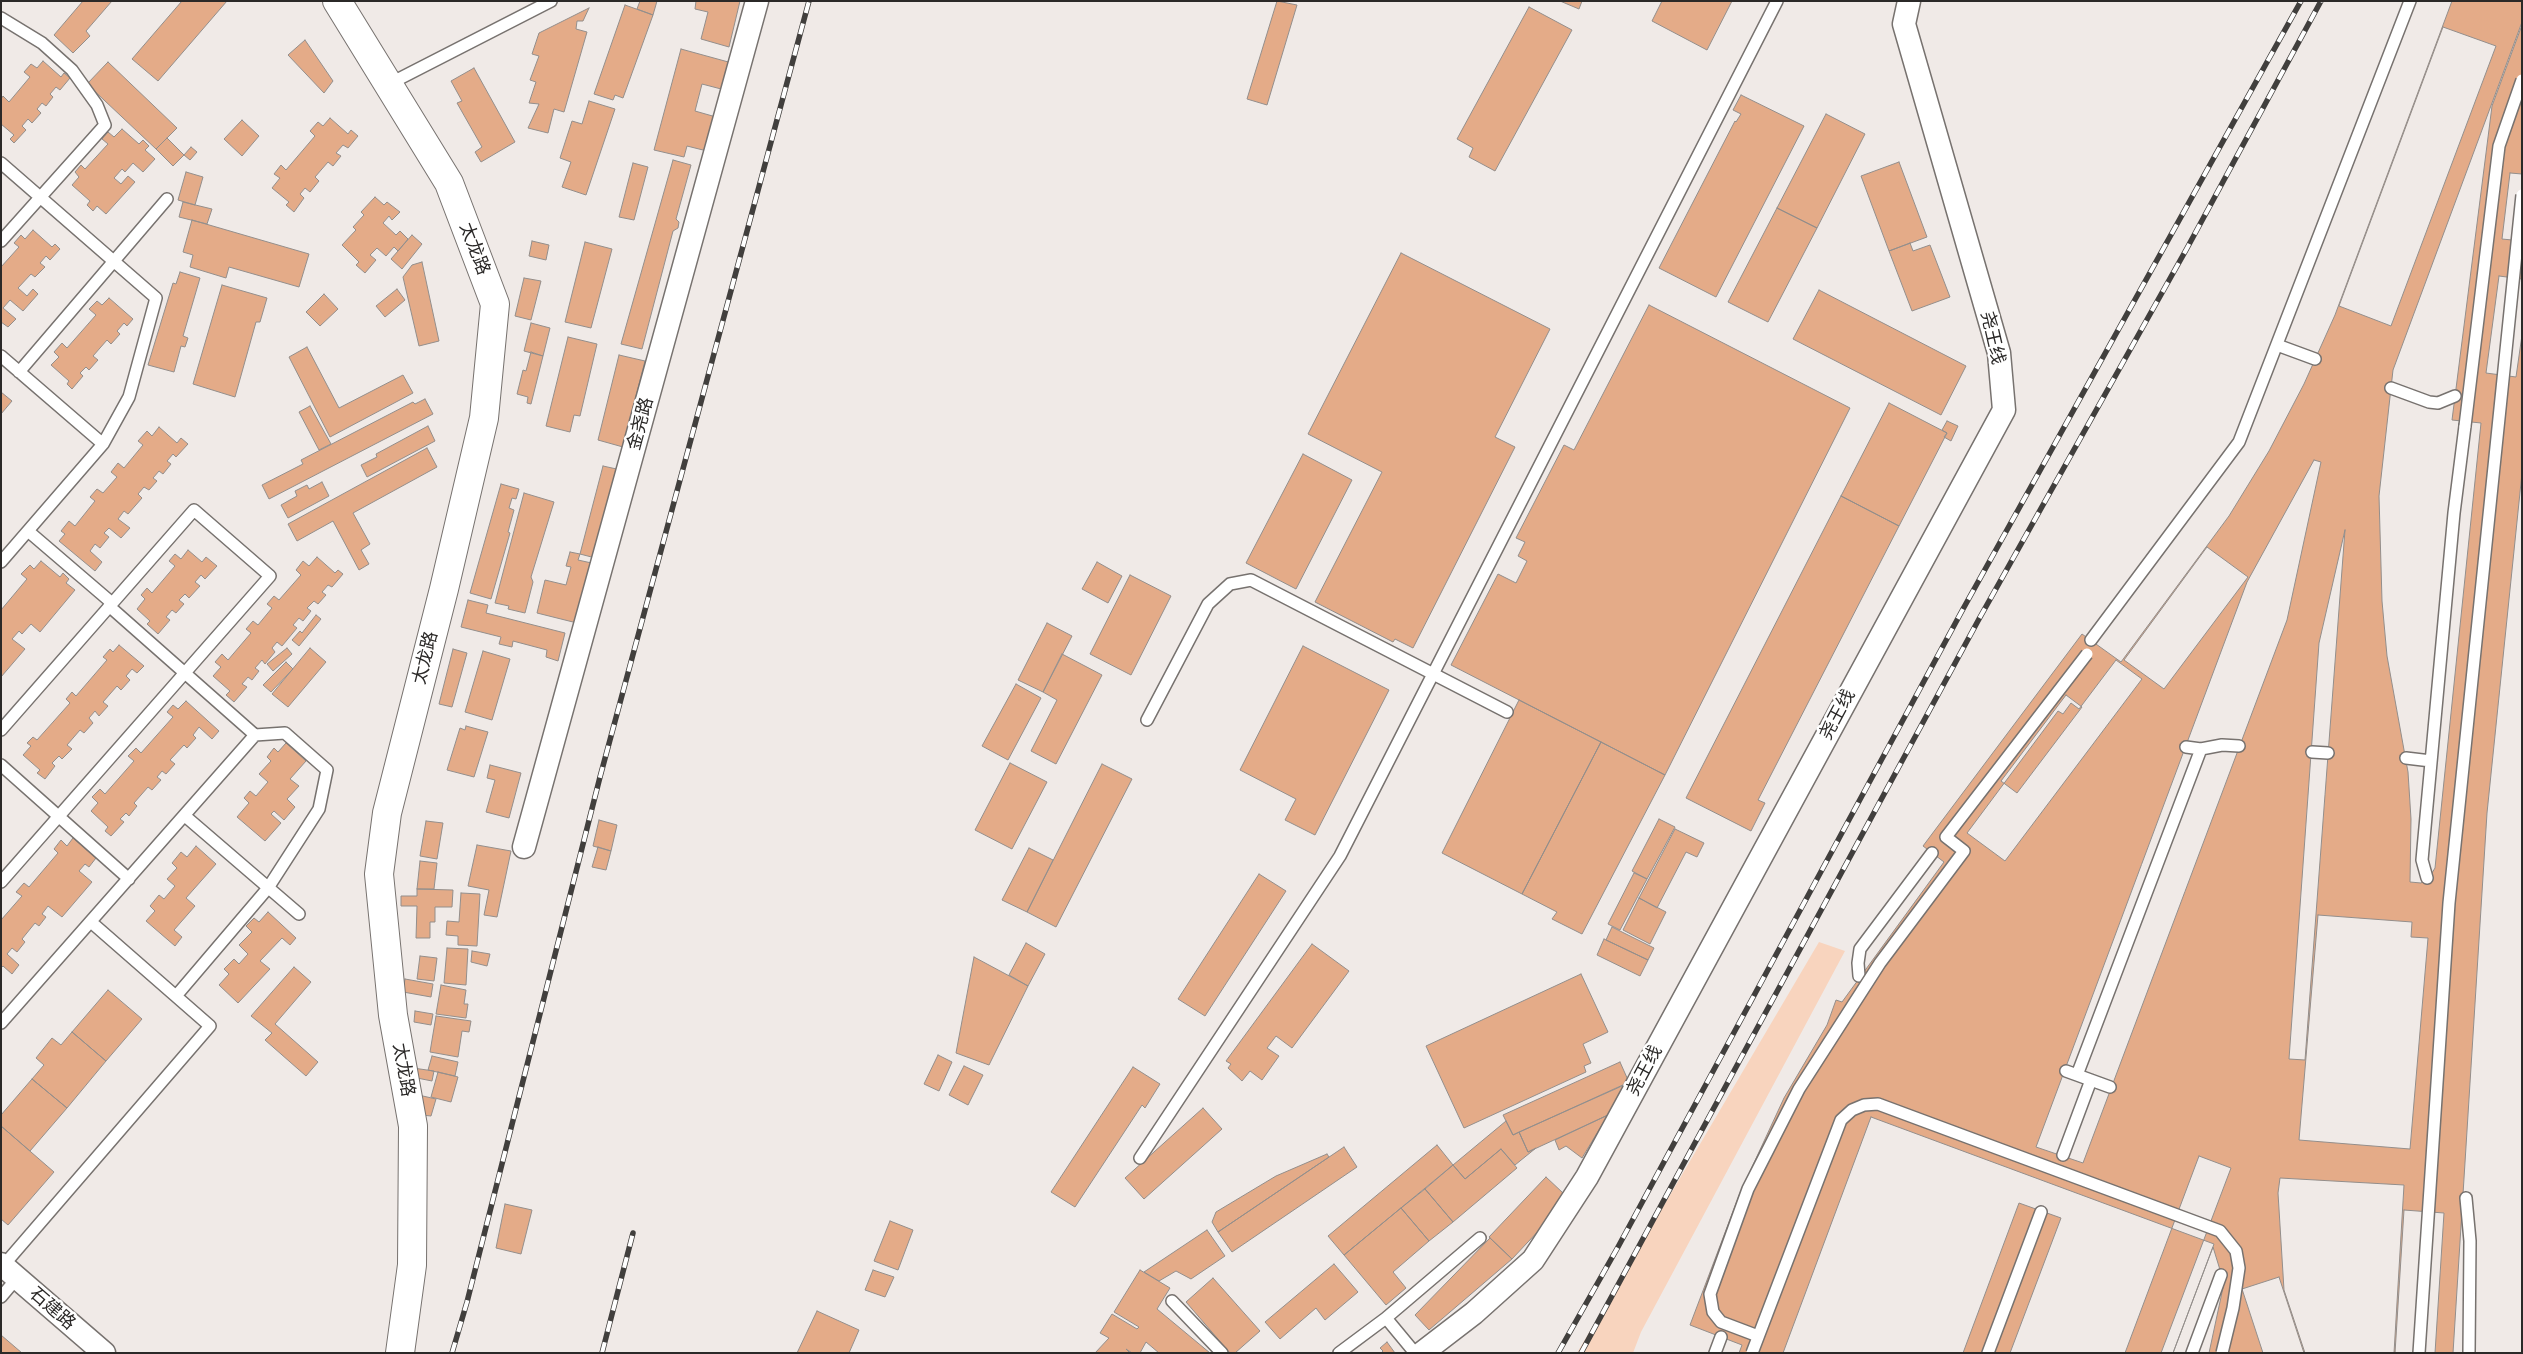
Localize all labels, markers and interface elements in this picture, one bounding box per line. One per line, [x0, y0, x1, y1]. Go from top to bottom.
street label: 太龙路 [454, 220, 494, 278]
street label: 尧王线 [1975, 309, 2009, 367]
street label: 金尧路 [624, 395, 658, 453]
street label: 太龙路 [409, 629, 443, 687]
street label: 尧王线 [1816, 686, 1860, 744]
street label: 太龙路 [388, 1042, 418, 1098]
street label: 尧王线 [1623, 1042, 1667, 1100]
street label: 石建路 [25, 1283, 79, 1335]

